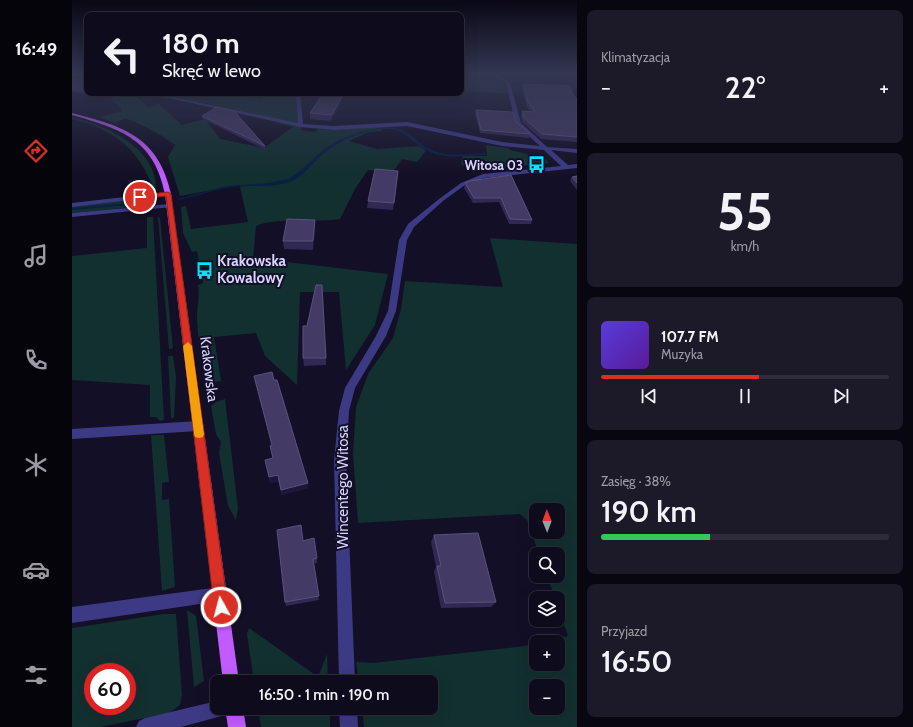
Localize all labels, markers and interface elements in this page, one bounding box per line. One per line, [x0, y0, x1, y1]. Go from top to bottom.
text: 180 m [162, 26, 240, 60]
icon: left [96, 28, 148, 80]
text: 16:49 [15, 38, 57, 60]
text: Klimatyzacja [601, 49, 670, 65]
text: Skręć w lewo [162, 60, 261, 82]
text: 22° [725, 69, 765, 106]
text: − [601, 74, 611, 101]
text: + [879, 74, 889, 101]
icon: directions [22, 137, 50, 165]
bus stop icon: Witosa 03 [526, 155, 546, 175]
place label: Witosa 03 [464, 157, 523, 173]
pin [123, 180, 157, 214]
text: 55 [717, 180, 773, 243]
icon: arrive [129, 186, 151, 208]
text: km/h [731, 238, 759, 254]
icon: music [22, 242, 50, 270]
place label: Krakowska Kowalowy [217, 252, 287, 287]
bus stop icon: Krakowska Kowalowy [194, 260, 214, 280]
text: 107.7 FM [661, 328, 719, 346]
street label: Krakowska [196, 335, 222, 404]
icon: phone [22, 346, 50, 374]
text: Muzyka [661, 346, 703, 362]
icon: previous [638, 385, 660, 407]
icon: pause [734, 385, 756, 407]
icon: next [830, 385, 852, 407]
street label: Wincentego Witosa [334, 424, 352, 549]
icon: climate [22, 451, 50, 479]
text: Zasięg · 38% [601, 473, 671, 489]
text: 190 km [601, 493, 697, 530]
north arrow [529, 503, 565, 539]
map controls [529, 503, 565, 715]
button: search [529, 547, 565, 583]
icon: car [22, 556, 50, 584]
position arrow [200, 586, 242, 628]
button: layers [529, 591, 565, 627]
text: Przyjazd [601, 623, 647, 639]
button: + [529, 635, 565, 671]
text: 16:50 [601, 643, 672, 680]
icon: filters [22, 661, 50, 689]
speed limit sign: 60 [84, 663, 136, 715]
button: − [529, 679, 565, 715]
text: 16:50 · 1 min · 190 m [259, 686, 389, 704]

